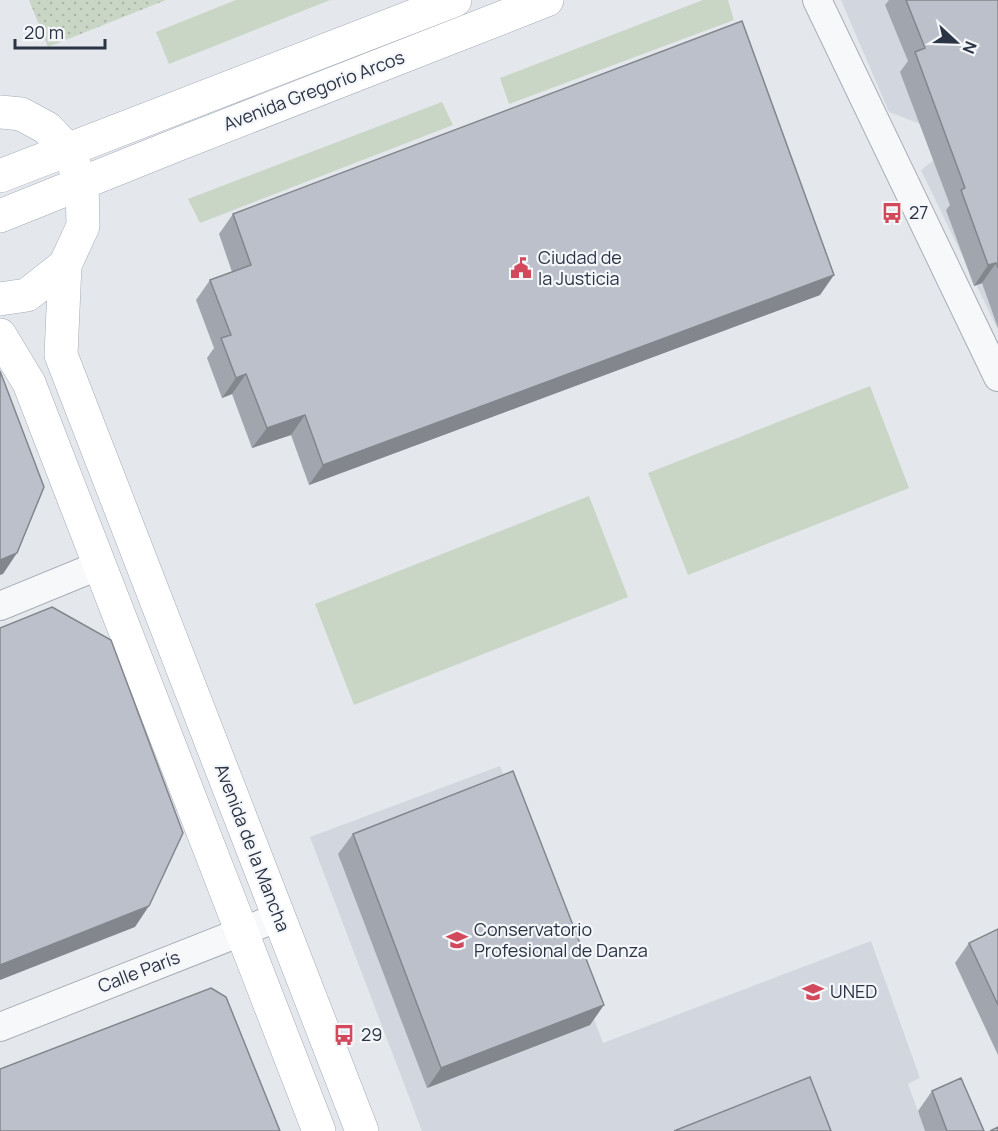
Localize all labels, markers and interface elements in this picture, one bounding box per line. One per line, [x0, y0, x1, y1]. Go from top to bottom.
scale bar [15, 12, 105, 50]
north arrow [926, 12, 986, 72]
text: 20 m [24, 20, 64, 44]
text: N [958, 38, 982, 57]
street label: Avenida Gregorio Arcos [220, 44, 408, 136]
place label: 27 [909, 200, 928, 224]
bus stop icon: 27 [880, 201, 904, 225]
place label: Ciudad de la Justicia [538, 245, 622, 290]
public building icon: Ciudad de la Justicia [509, 256, 533, 280]
street label: Avenida de la Mancha [210, 760, 296, 935]
place label: Conservatorio Profesional de Danza [474, 917, 648, 962]
school or university icon: Conservatorio Profesional de Danza [445, 928, 469, 952]
street label: Calle París [94, 944, 183, 998]
place label: UNED [830, 979, 877, 1003]
school or university icon: UNED [801, 980, 825, 1004]
place label: 29 [361, 1022, 382, 1046]
bus stop icon: 29 [332, 1023, 356, 1047]

